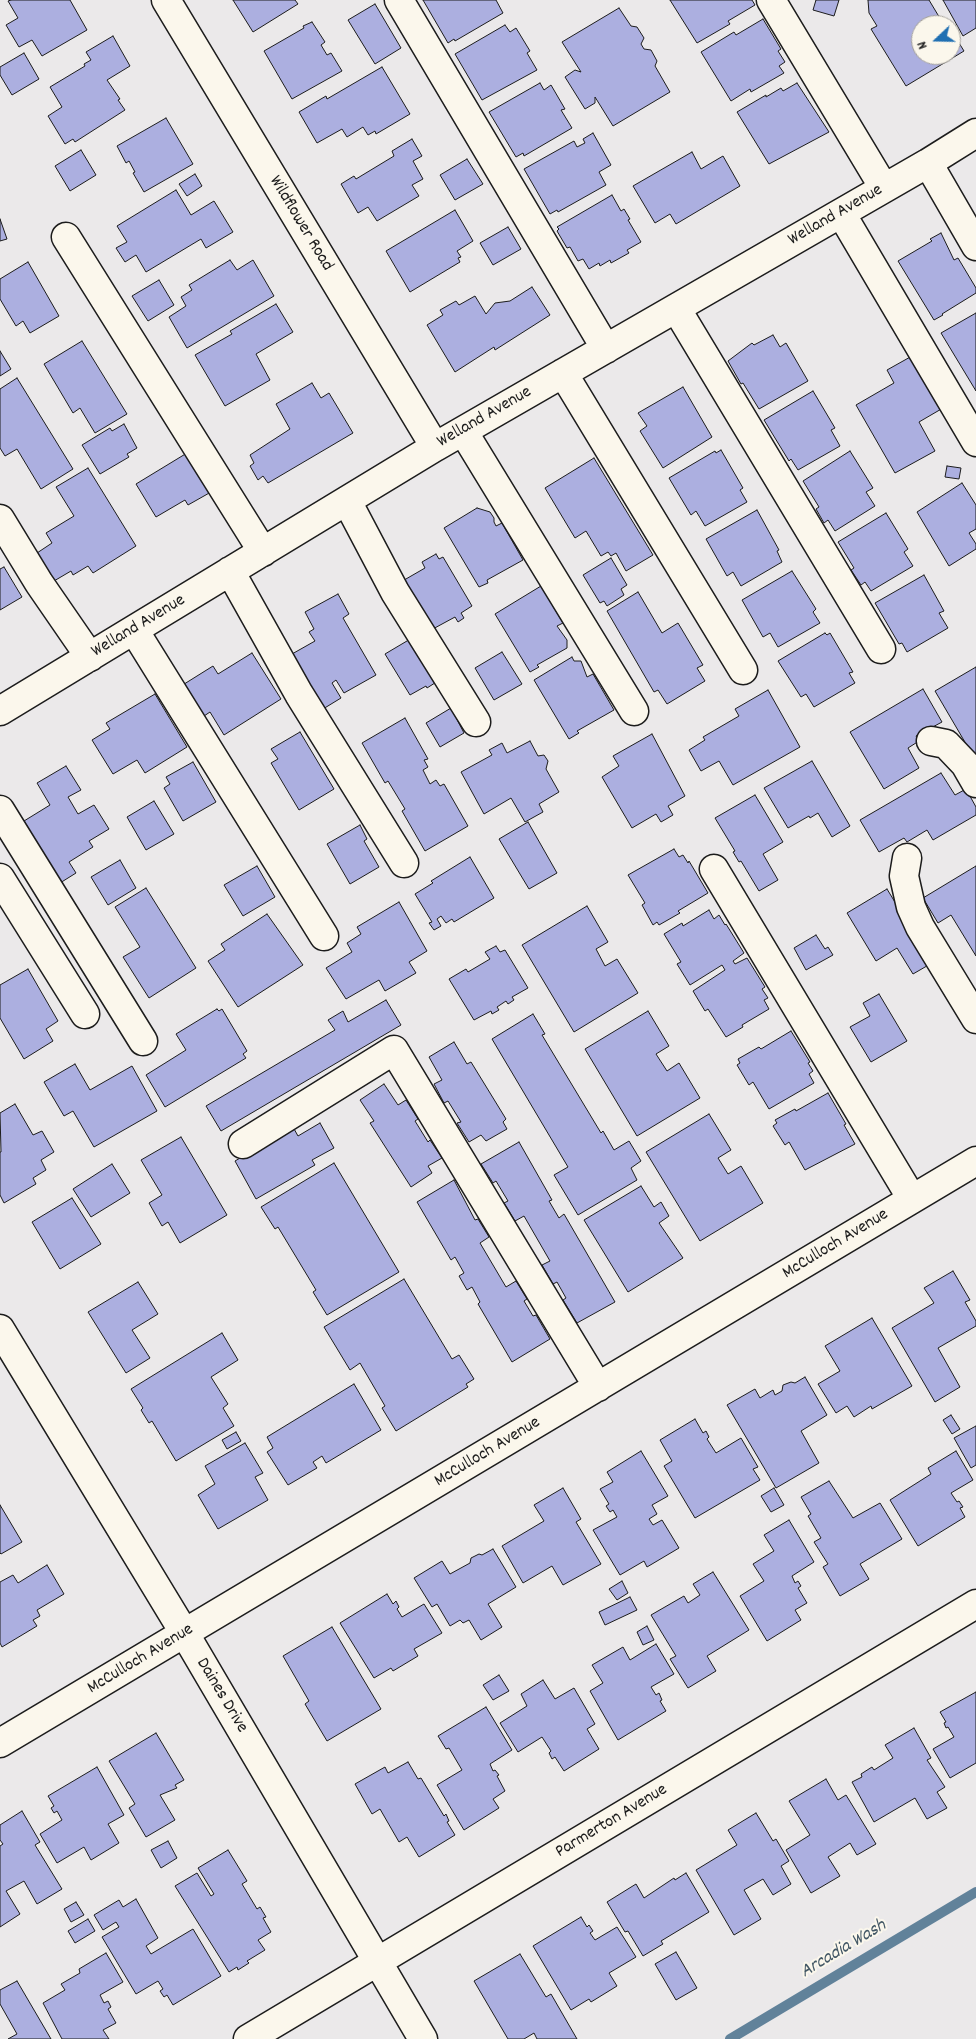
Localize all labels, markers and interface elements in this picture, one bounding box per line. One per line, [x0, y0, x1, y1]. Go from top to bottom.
north arrow [911, 15, 961, 65]
text: N [912, 38, 934, 52]
street label: Wildflower Road [263, 172, 337, 276]
street label: Welland Avenue [785, 180, 887, 252]
street label: Welland Avenue [434, 382, 536, 454]
street label: Welland Avenue [88, 591, 190, 663]
street label: McCulloch Avenue [779, 1205, 893, 1285]
street label: McCulloch Avenue [431, 1413, 545, 1493]
street label: McCulloch Avenue [84, 1620, 198, 1700]
street label: Daines Drive [190, 1655, 252, 1737]
street label: Parmerton Avenue [552, 1780, 672, 1864]
water label: Arcadia Wash [797, 1915, 891, 1985]

